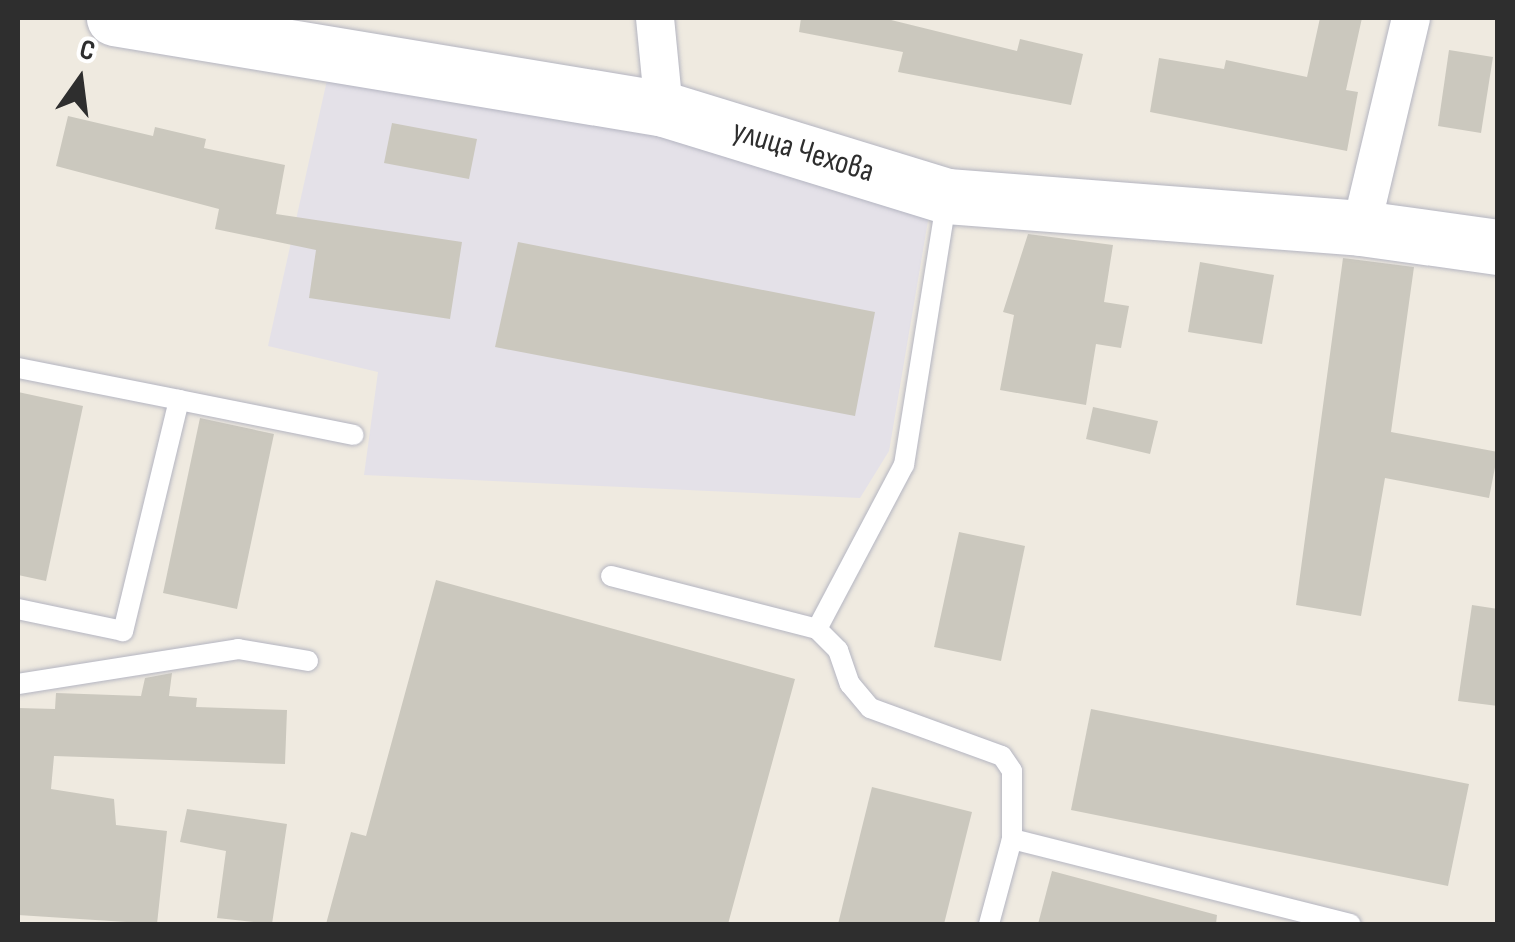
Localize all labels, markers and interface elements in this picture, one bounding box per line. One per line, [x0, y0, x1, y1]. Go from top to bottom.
north arrow [30, 30, 130, 130]
text: С [76, 33, 98, 68]
street label: улица Чехова [728, 112, 878, 192]

